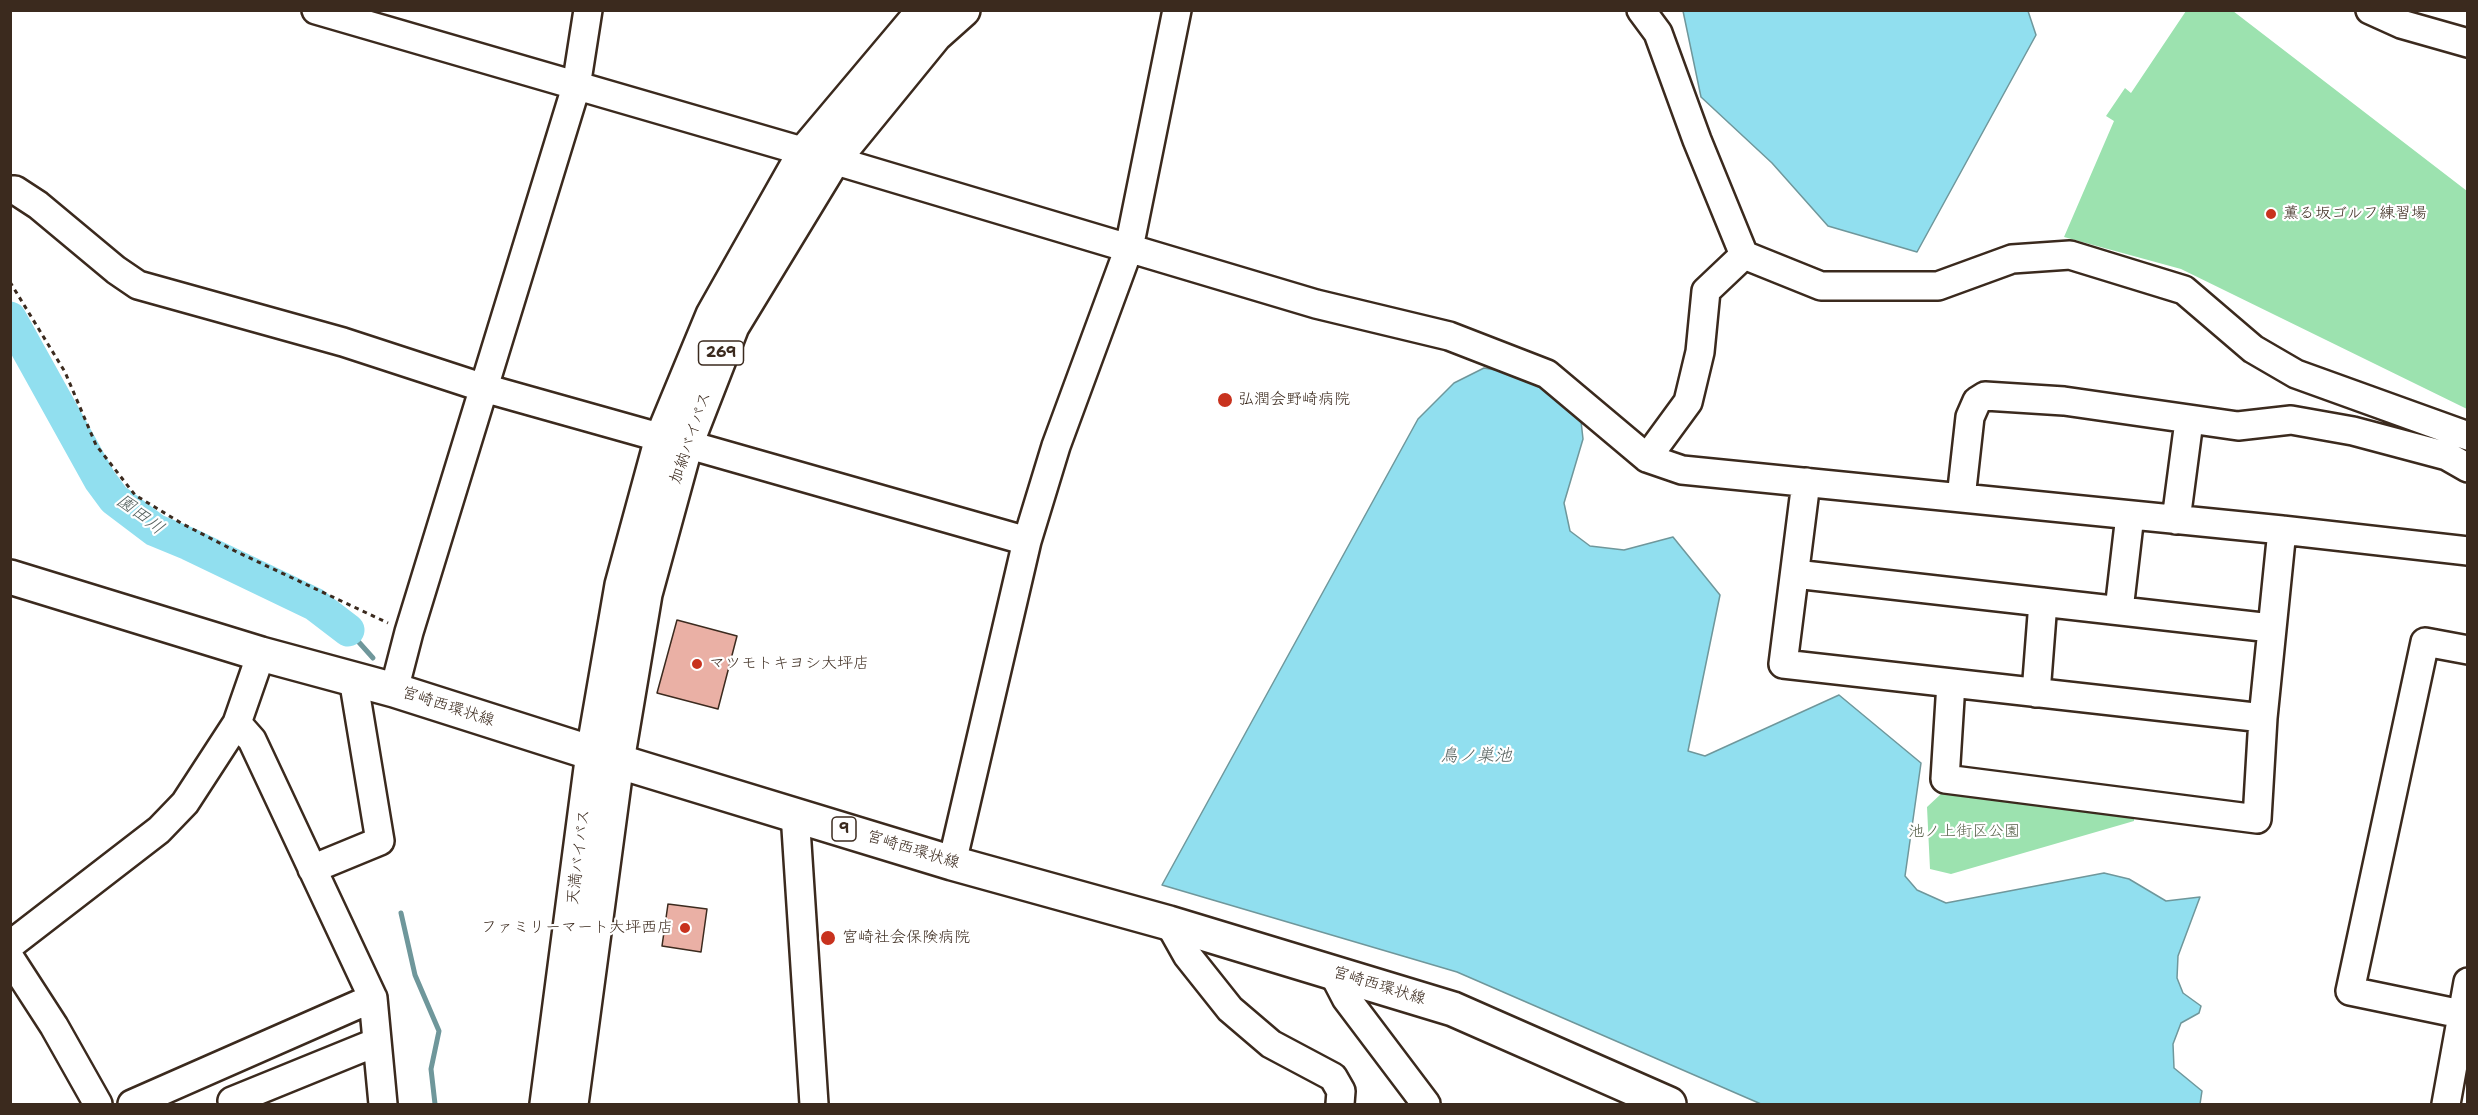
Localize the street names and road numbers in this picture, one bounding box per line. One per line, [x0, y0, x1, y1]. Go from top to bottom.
road number: 269 [698, 341, 744, 365]
street label: 加納バイパス [666, 389, 716, 487]
street label: 宮崎西環状線 [399, 683, 497, 731]
street label: 天満バイパス [564, 808, 594, 906]
road number: 9 [832, 817, 856, 841]
street label: 宮崎西環状線 [864, 827, 962, 873]
street label: 宮崎西環状線 [1330, 963, 1428, 1009]

